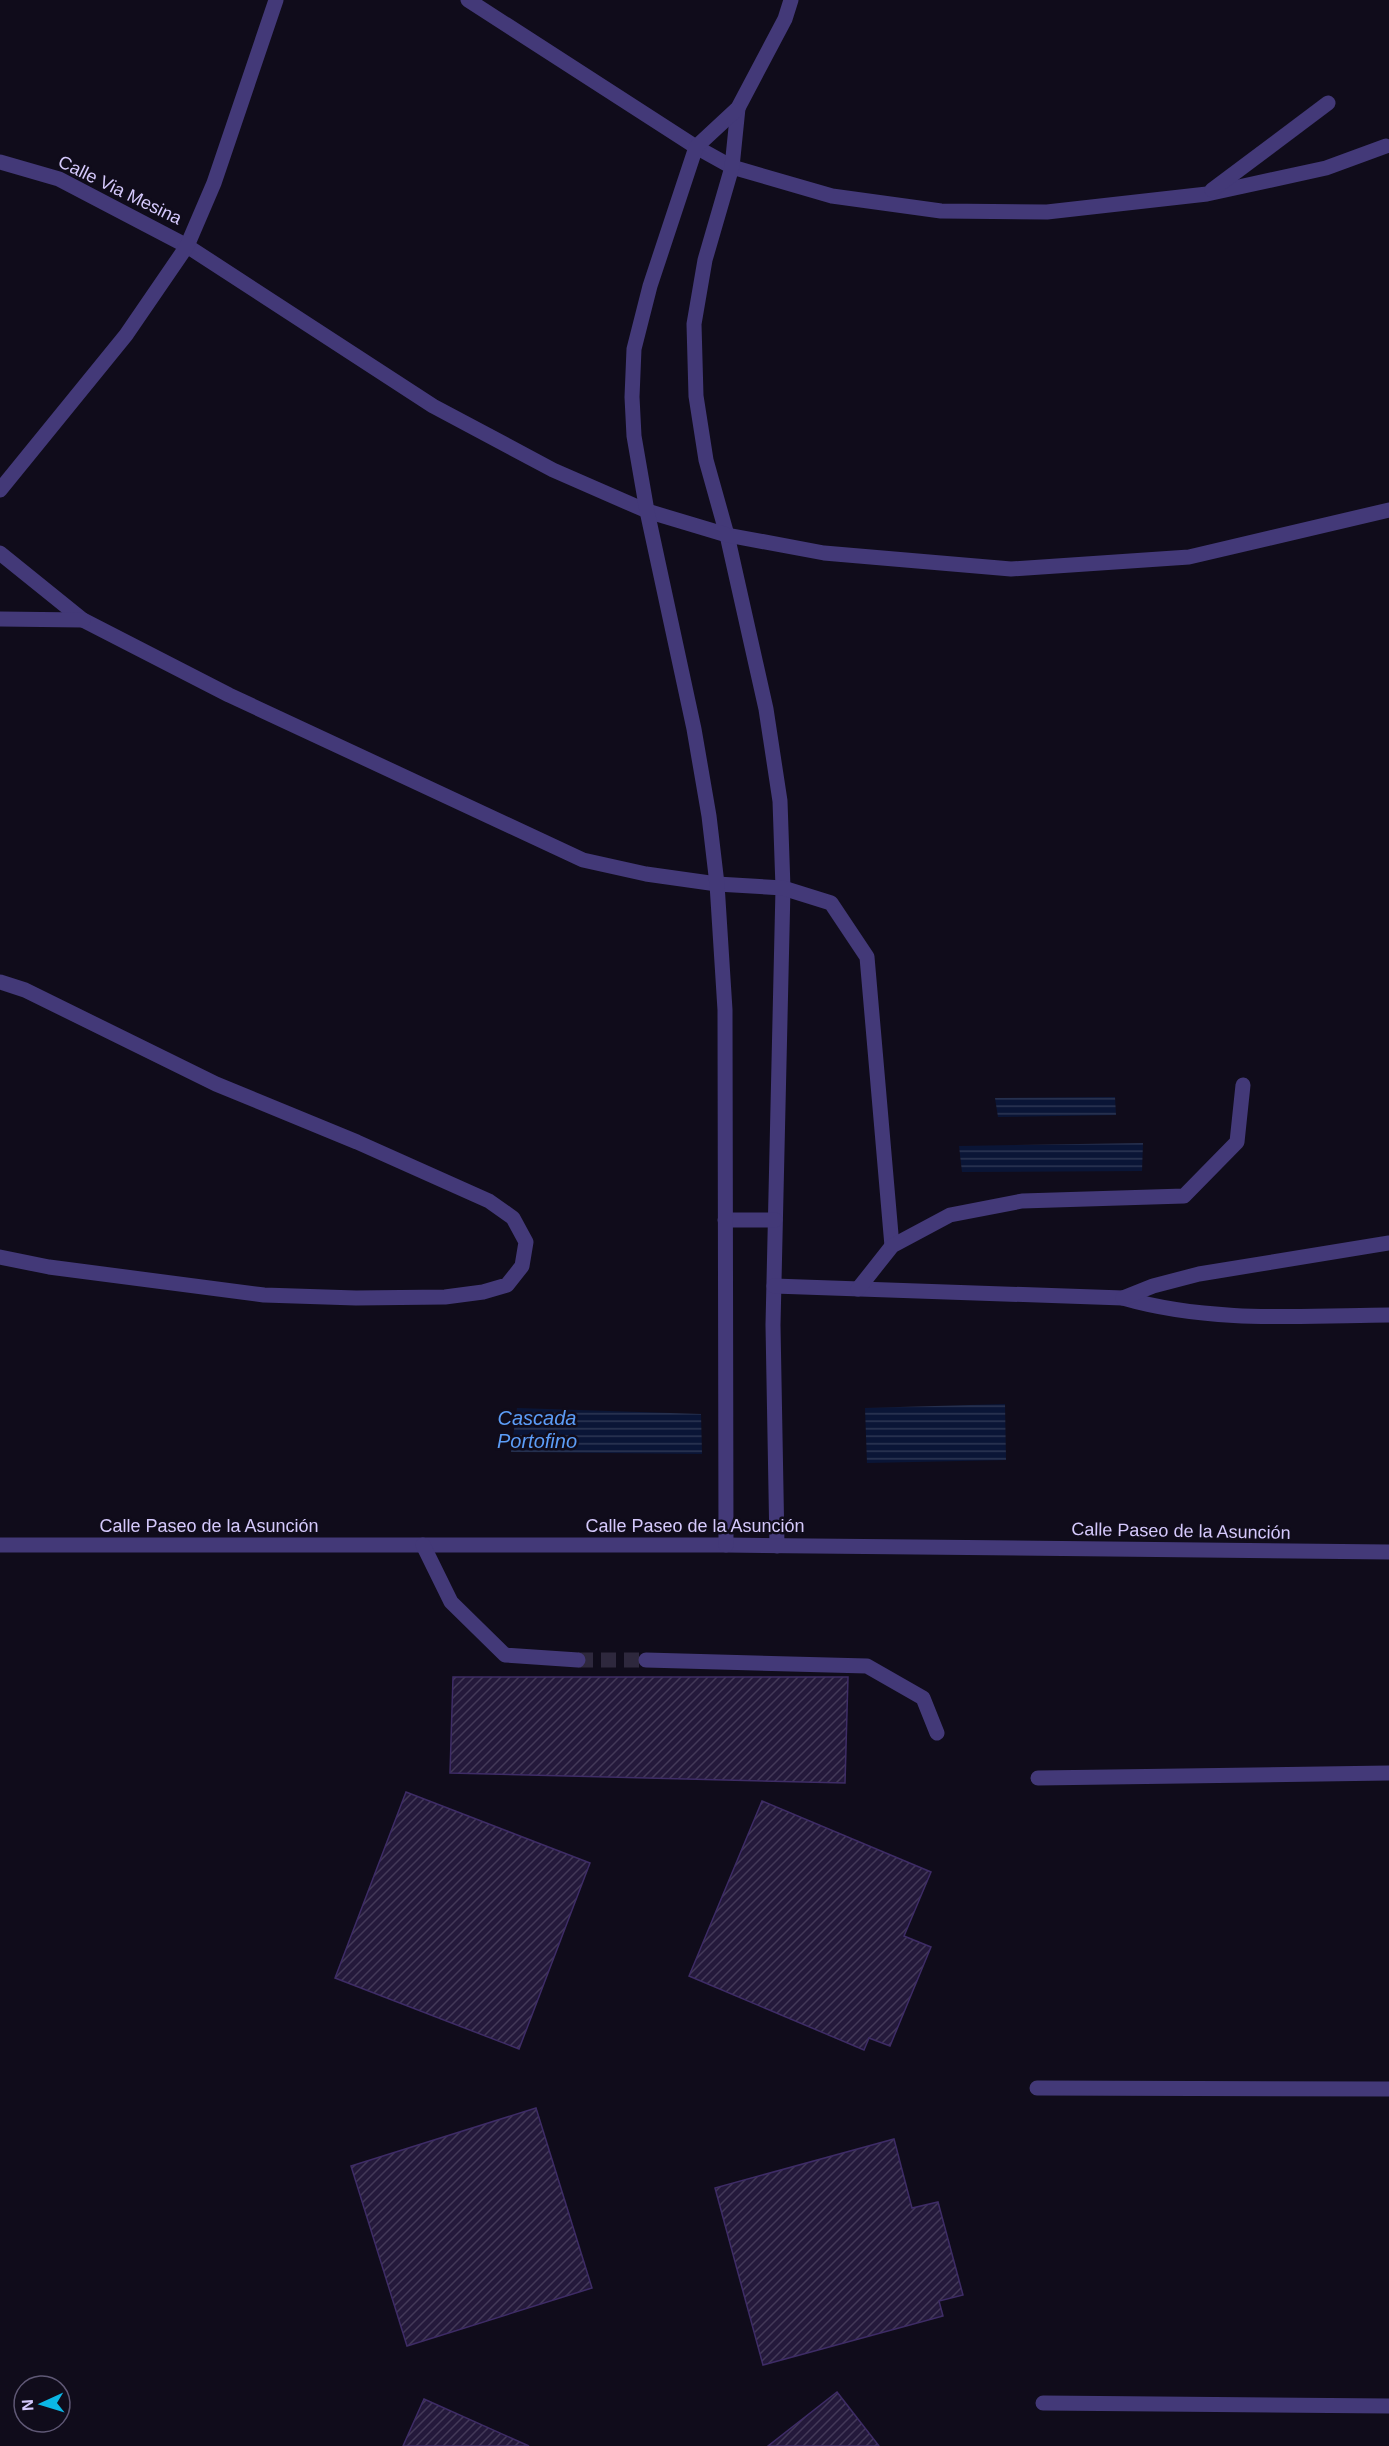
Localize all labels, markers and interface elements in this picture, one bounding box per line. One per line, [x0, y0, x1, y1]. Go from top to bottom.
street label: Calle Via Mesina [55, 151, 186, 229]
water label: Cascada Portofino [497, 1407, 577, 1452]
street label: Calle Paseo de la Asunción [99, 1516, 319, 1536]
street label: Calle Paseo de la Asunción [585, 1516, 805, 1536]
street label: Calle Paseo de la Asunción [1071, 1519, 1291, 1543]
north arrow [12, 2374, 72, 2434]
text: N [19, 2399, 36, 2411]

